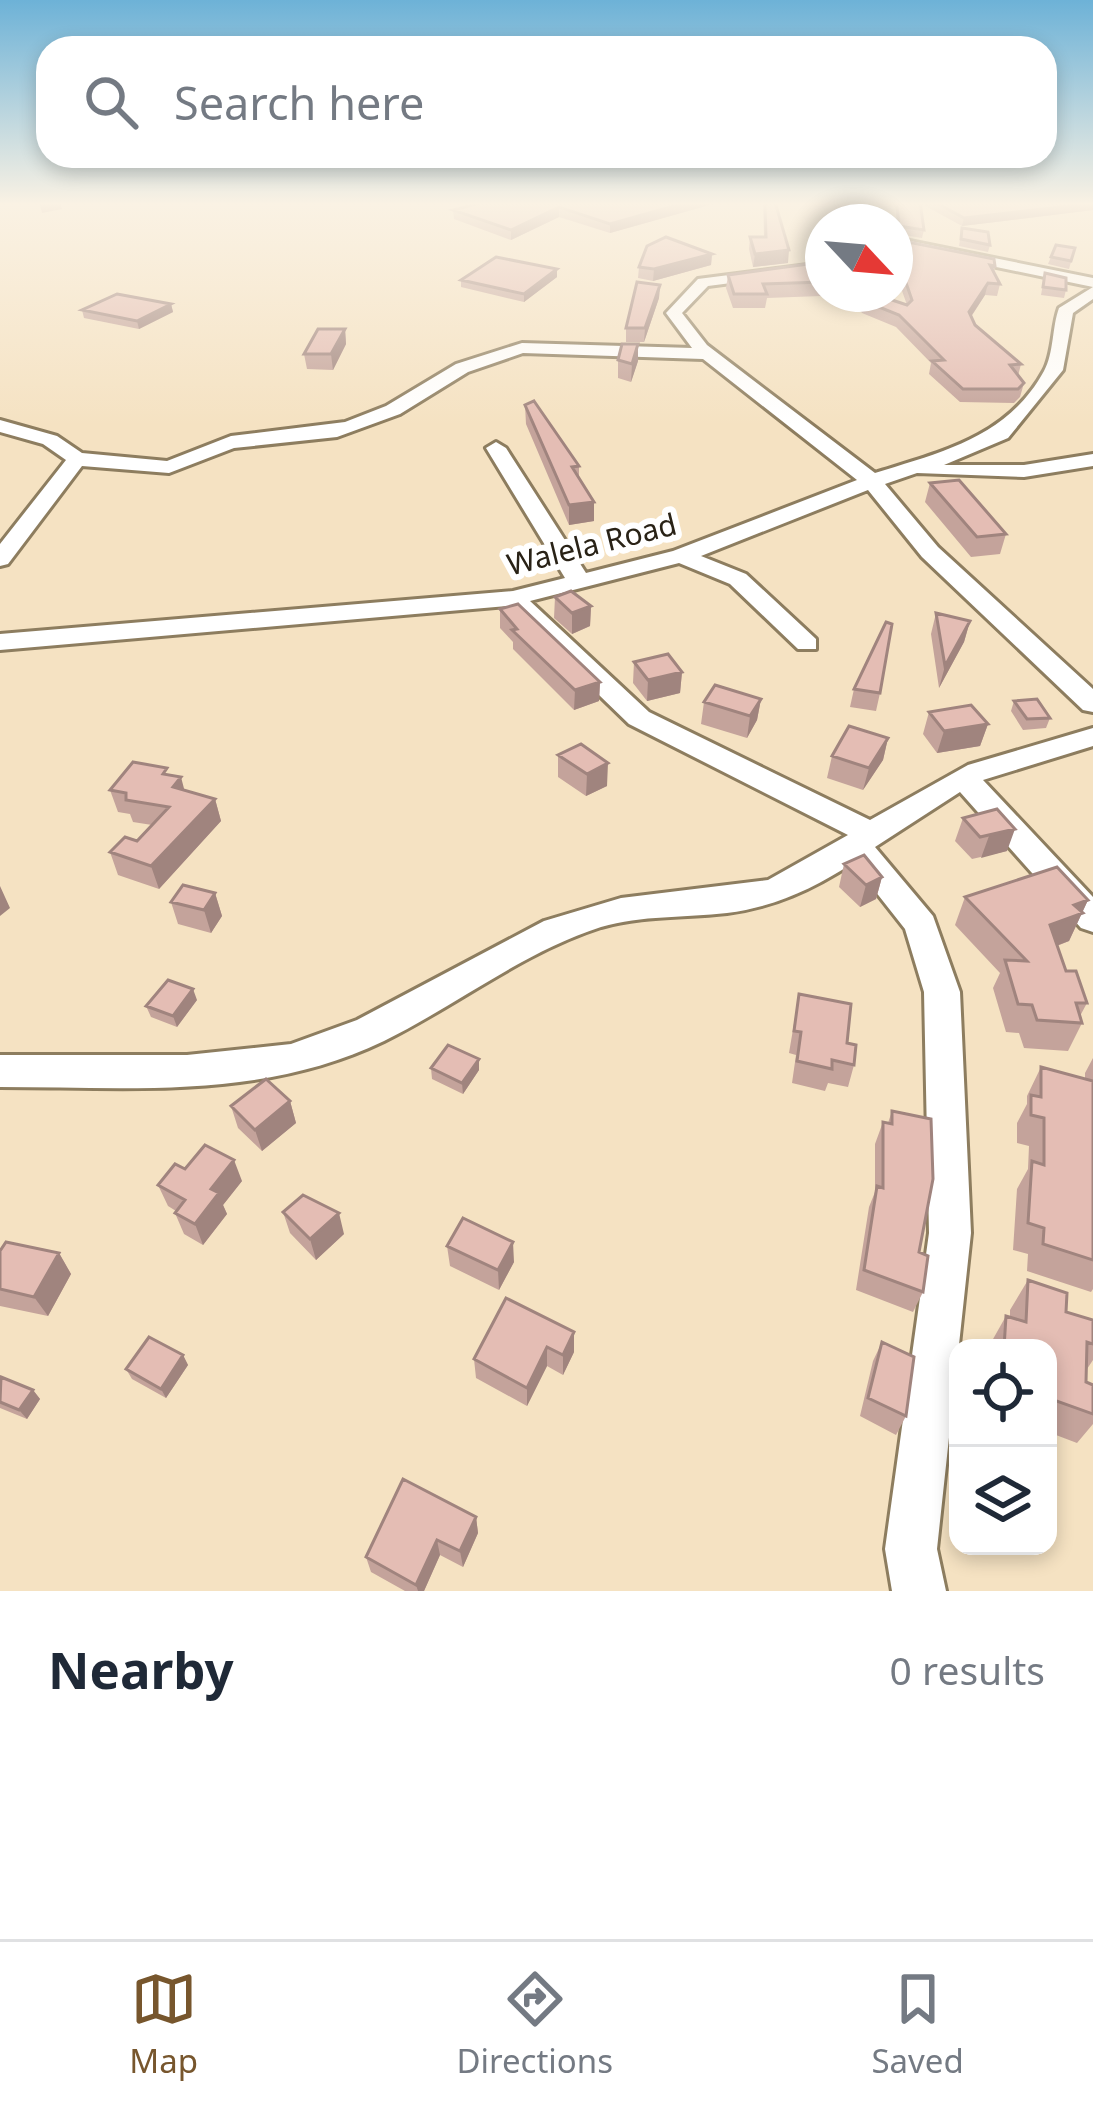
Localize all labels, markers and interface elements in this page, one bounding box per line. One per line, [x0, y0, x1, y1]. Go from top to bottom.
search box [36, 36, 1057, 168]
icon: search [78, 69, 144, 135]
text: Search here [174, 72, 424, 133]
north arrow [805, 204, 913, 312]
street label: Walela Road [503, 503, 681, 584]
map controls [949, 1339, 1057, 1555]
button: locate [949, 1339, 1057, 1447]
button: layers [949, 1447, 1057, 1555]
text: Nearby [48, 1634, 234, 1704]
text: 0 results [890, 1643, 1045, 1696]
tab: Map [129, 1966, 198, 2083]
tab: Directions [456, 1966, 613, 2083]
tab: Saved [871, 1966, 964, 2083]

